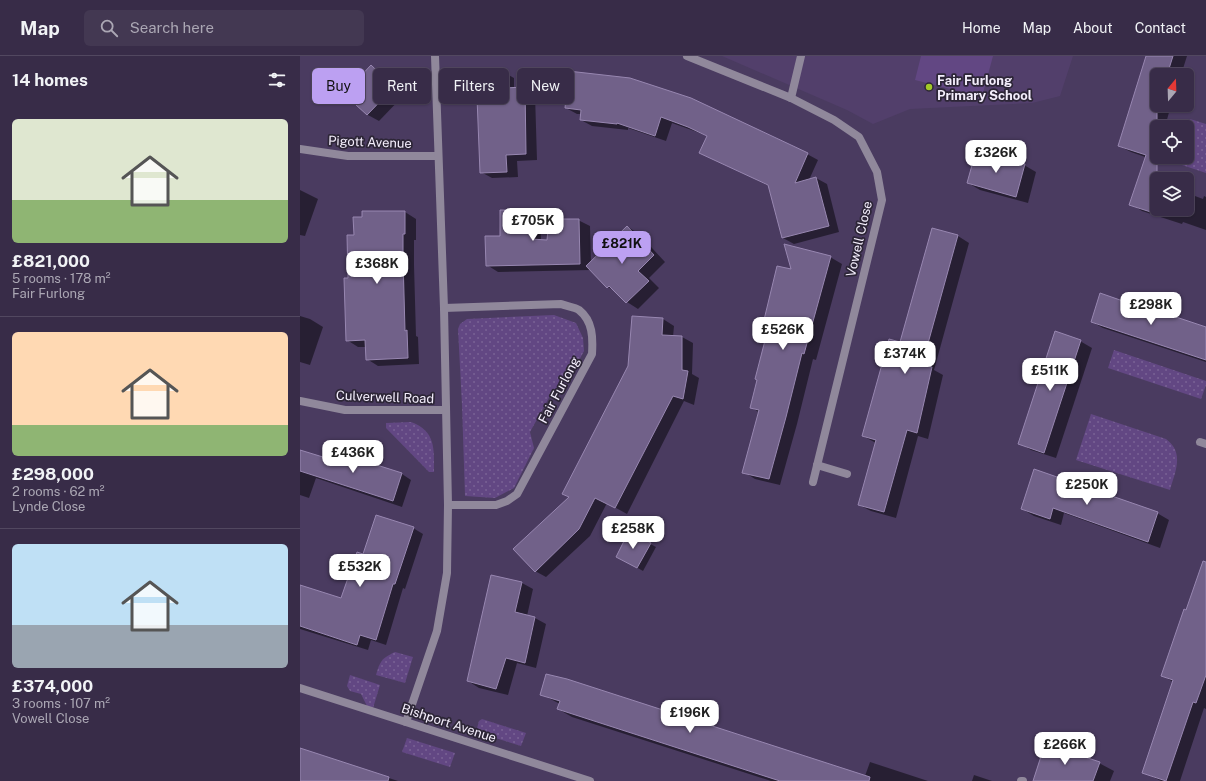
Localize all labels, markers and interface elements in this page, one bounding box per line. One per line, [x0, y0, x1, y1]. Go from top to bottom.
search box [84, 10, 364, 46]
text: Map [20, 17, 60, 39]
icon: search [98, 17, 120, 39]
text: Search here [130, 19, 214, 36]
text: Home [962, 20, 1001, 36]
text: Map [1023, 20, 1051, 36]
text: About [1073, 20, 1113, 36]
text: Contact [1135, 20, 1186, 36]
chip: Buy [312, 68, 365, 104]
chip: Rent [373, 68, 431, 104]
chip: Filters [439, 68, 509, 104]
chip: New [517, 68, 574, 104]
north arrow [1150, 68, 1194, 112]
map controls [1150, 68, 1194, 216]
icon: filters [266, 69, 288, 91]
text: 14 homes [12, 70, 88, 90]
place label: Fair Furlong Primary School [937, 73, 1032, 103]
marker: Fair Furlong Primary School [924, 82, 934, 92]
button: locate [1150, 120, 1194, 164]
street label: Pigott Avenue [328, 133, 412, 151]
pin: £326K [968, 140, 1024, 174]
icon: home [114, 145, 186, 217]
text: £326K [974, 145, 1018, 160]
button: layers [1150, 172, 1194, 216]
street label: Vowell Close [843, 200, 875, 278]
pin: £705K [505, 208, 561, 242]
text: £705K [512, 213, 554, 228]
pin: £821K [594, 231, 650, 265]
text: £821K [602, 236, 642, 251]
text: £821,000 [12, 251, 90, 271]
pin: £368K [349, 251, 405, 285]
text: £368K [355, 256, 399, 271]
text: 5 rooms · 178 m² [12, 271, 111, 286]
text: Fair Furlong [12, 286, 85, 301]
pin: £298K [1123, 292, 1179, 326]
text: £298K [1129, 297, 1173, 312]
pin: £526K [755, 317, 811, 351]
text: £526K [761, 322, 805, 337]
pin: £374K [877, 341, 933, 375]
text: £374K [884, 346, 926, 361]
street label: Fair Furlong [535, 354, 583, 426]
icon: home [114, 358, 186, 430]
pin: £511K [1022, 358, 1078, 392]
text: £511K [1031, 363, 1069, 378]
street label: Culverwell Road [336, 388, 434, 406]
pin: £436K [325, 440, 381, 474]
text: £436K [331, 445, 375, 460]
text: £298,000 [12, 464, 94, 484]
pin: £250K [1059, 472, 1115, 506]
text: £250K [1065, 477, 1109, 492]
text: 2 rooms · 62 m² [12, 484, 105, 499]
text: Lynde Close [12, 499, 85, 514]
pin: £258K [605, 516, 661, 550]
text: £258K [611, 521, 655, 536]
pin: £532K [332, 554, 388, 588]
text: £532K [338, 559, 382, 574]
icon: home [114, 570, 186, 642]
text: £374,000 [12, 676, 93, 696]
text: 3 rooms · 107 m² [12, 696, 110, 711]
pin: £196K [662, 700, 718, 734]
street label: Bishport Avenue [400, 701, 498, 745]
text: £196K [670, 705, 710, 720]
text: Vowell Close [12, 711, 89, 726]
pin: £266K [1037, 732, 1093, 766]
text: £266K [1043, 737, 1087, 752]

